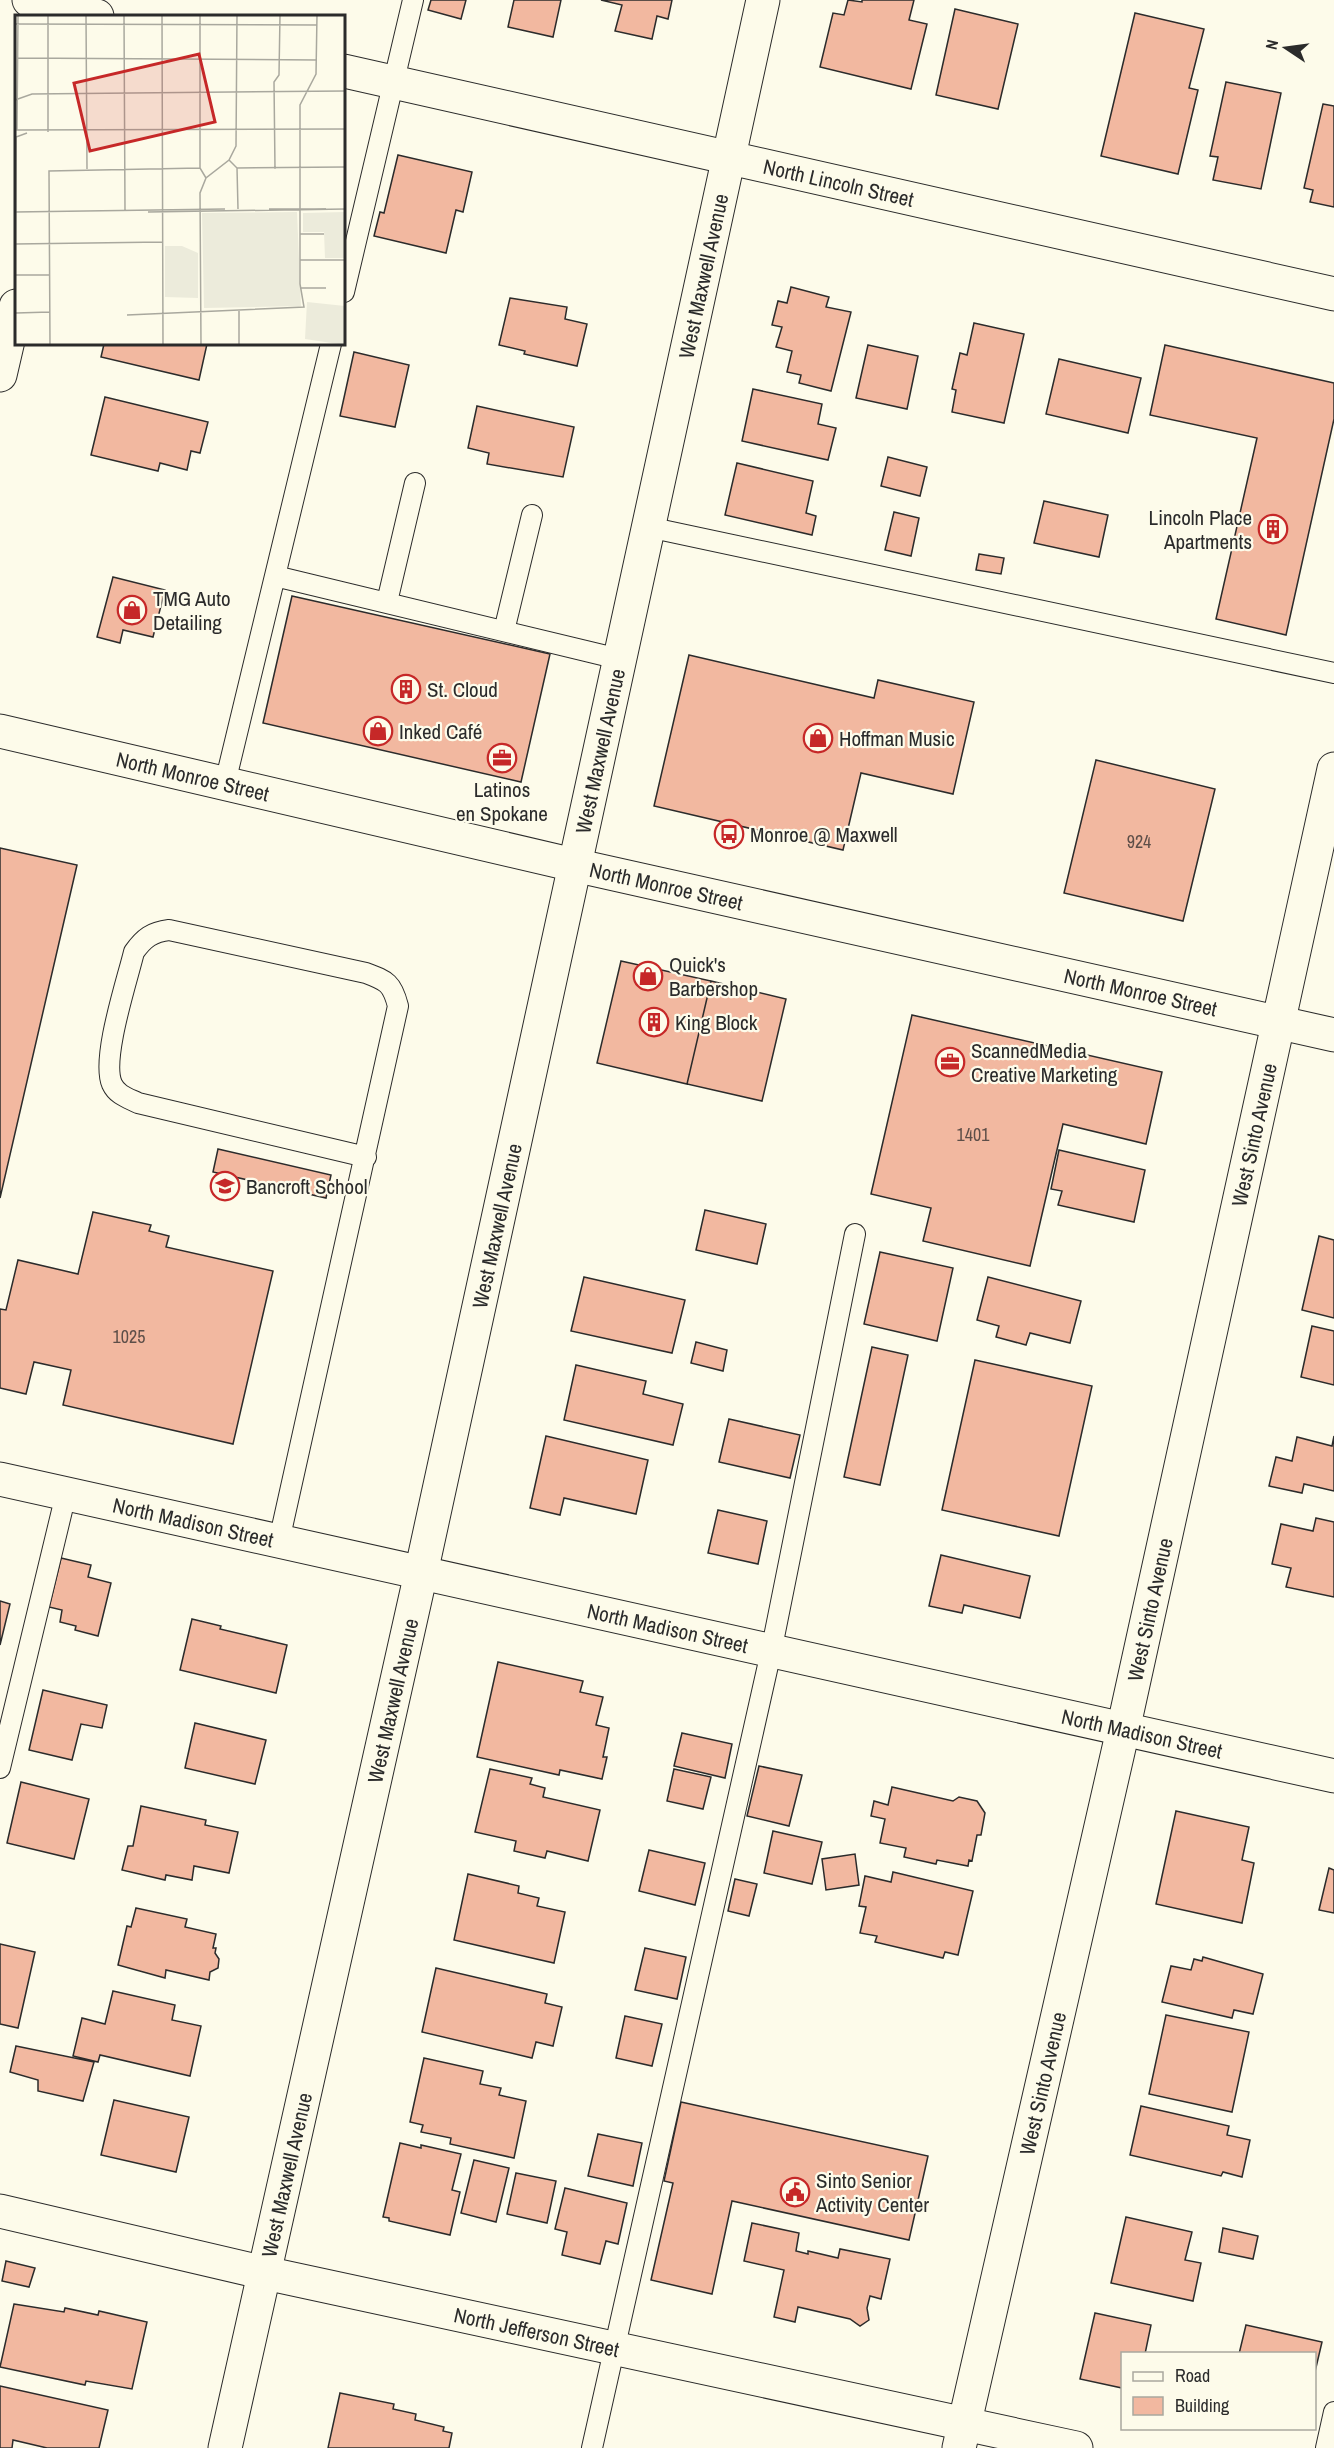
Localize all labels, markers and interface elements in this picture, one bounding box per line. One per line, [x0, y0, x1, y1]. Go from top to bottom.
inset map [15, 15, 345, 345]
north arrow [1256, 18, 1316, 78]
text: N [1260, 38, 1283, 52]
street label: North Lincoln Street [761, 151, 917, 213]
street label: West Maxwell Avenue [671, 191, 735, 361]
place label: Lincoln Place Apartments [1149, 503, 1252, 556]
building icon: Lincoln Place Apartments [1257, 513, 1289, 545]
place label: TMG Auto Detailing [153, 584, 231, 637]
shop icon: TMG Auto Detailing [116, 594, 148, 626]
street label: West Maxwell Avenue [568, 666, 632, 836]
building icon: St. Cloud [390, 673, 422, 705]
place label: St. Cloud [427, 675, 498, 704]
shop icon: Inked Café [362, 715, 394, 747]
place label: Inked Café [399, 717, 482, 746]
shop icon: Hoffman Music [802, 722, 834, 754]
place label: Hoffman Music [839, 724, 955, 753]
office icon: Latinos en Spokane [486, 742, 518, 774]
street label: North Monroe Street [114, 744, 272, 808]
place label: Latinos en Spokane [456, 775, 548, 828]
bus stop icon: Monroe @ Maxwell [713, 818, 745, 850]
place label: Monroe @ Maxwell [750, 820, 898, 849]
house number: 924 [1127, 829, 1151, 854]
street label: North Monroe Street [587, 854, 746, 917]
place label: Quick's Barbershop [669, 950, 758, 1003]
shop icon: Quick's Barbershop [632, 960, 664, 992]
street label: North Monroe Street [1061, 961, 1220, 1023]
building icon: King Block [638, 1006, 670, 1038]
place label: King Block [675, 1008, 758, 1037]
place label: ScannedMedia Creative Marketing [971, 1036, 1118, 1089]
office icon: ScannedMedia Creative Marketing [934, 1046, 966, 1078]
street label: West Sinto Avenue [1224, 1060, 1284, 1209]
house number: 1401 [957, 1122, 990, 1147]
street label: West Maxwell Avenue [464, 1141, 529, 1311]
school or university icon: Bancroft School [209, 1170, 241, 1202]
place label: Bancroft School [246, 1172, 368, 1201]
house number: 1025 [113, 1324, 145, 1349]
street label: North Madison Street [110, 1490, 277, 1554]
street label: West Sinto Avenue [1120, 1535, 1179, 1684]
street label: North Madison Street [585, 1596, 751, 1660]
street label: West Maxwell Avenue [360, 1615, 425, 1786]
street label: North Madison Street [1059, 1701, 1225, 1765]
street label: West Sinto Avenue [1012, 2009, 1073, 2158]
street label: West Maxwell Avenue [254, 2090, 319, 2260]
place label: Sinto Senior Activity Center [815, 2166, 929, 2219]
public building icon: Sinto Senior Activity Center [779, 2176, 811, 2208]
street label: North Jefferson Street [451, 2300, 622, 2364]
legend [1121, 2352, 1316, 2430]
text: Road [1175, 2363, 1210, 2388]
text: Building [1175, 2393, 1230, 2418]

